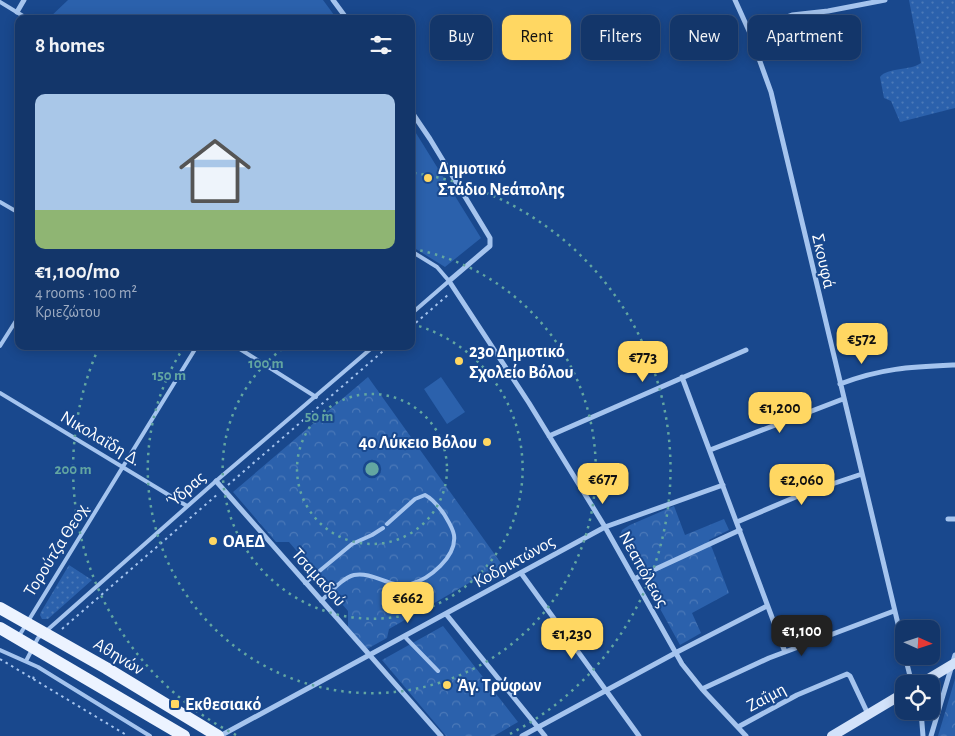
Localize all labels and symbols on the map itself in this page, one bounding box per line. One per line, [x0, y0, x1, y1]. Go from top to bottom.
place label: Δημοτικό Στάδιο Νεάπολης [438, 159, 565, 199]
marker: Δημοτικό Στάδιο Νεάπολης [422, 172, 434, 184]
street label: Σκουφά [808, 232, 838, 290]
pin: €572 [832, 322, 892, 365]
pin: €773 [613, 340, 673, 383]
place label: 23ο Δημοτικό Σχολείο Βόλου [469, 342, 574, 382]
marker: 23ο Δημοτικό Σχολείο Βόλου [453, 355, 465, 367]
text: 100 m [248, 356, 284, 371]
text: 150 m [152, 368, 186, 383]
pin: €1,200 [739, 392, 821, 434]
street label: Νικολαΐδη Δ. [57, 408, 144, 470]
text: 50 m [305, 409, 333, 424]
place label: 4ο Λύκειο Βόλου [358, 433, 477, 452]
marker: 4ο Λύκειο Βόλου [481, 436, 493, 448]
centre of rings [363, 460, 381, 478]
text: 200 m [54, 462, 92, 477]
pin: €677 [573, 462, 633, 505]
pin: €2,060 [761, 464, 843, 506]
street label: Ύδρας [164, 468, 209, 511]
street label: Τορούτζα Θεοχ. [21, 499, 93, 600]
street label: Νεαπόλεως [615, 528, 671, 610]
street label: Κοδρικτώνος [471, 532, 558, 591]
place label: ΟΑΕΔ [223, 533, 265, 551]
marker: ΟΑΕΔ [207, 535, 219, 547]
street label: Τσαμαδού [288, 545, 349, 610]
pin: €662 [378, 582, 438, 624]
pin: €1,100 [761, 614, 843, 657]
pin: €1,230 [531, 618, 613, 660]
north arrow [895, 620, 940, 665]
street label: Αθηνών [90, 635, 147, 679]
place label: Άγ. Τρύφων [457, 676, 541, 695]
marker: Άγ. Τρύφων [441, 679, 453, 691]
street label: Ζαΐμη [744, 680, 789, 716]
place label: Εκθεσιακό [185, 695, 261, 714]
marker: Εκθεσιακό [169, 698, 181, 710]

